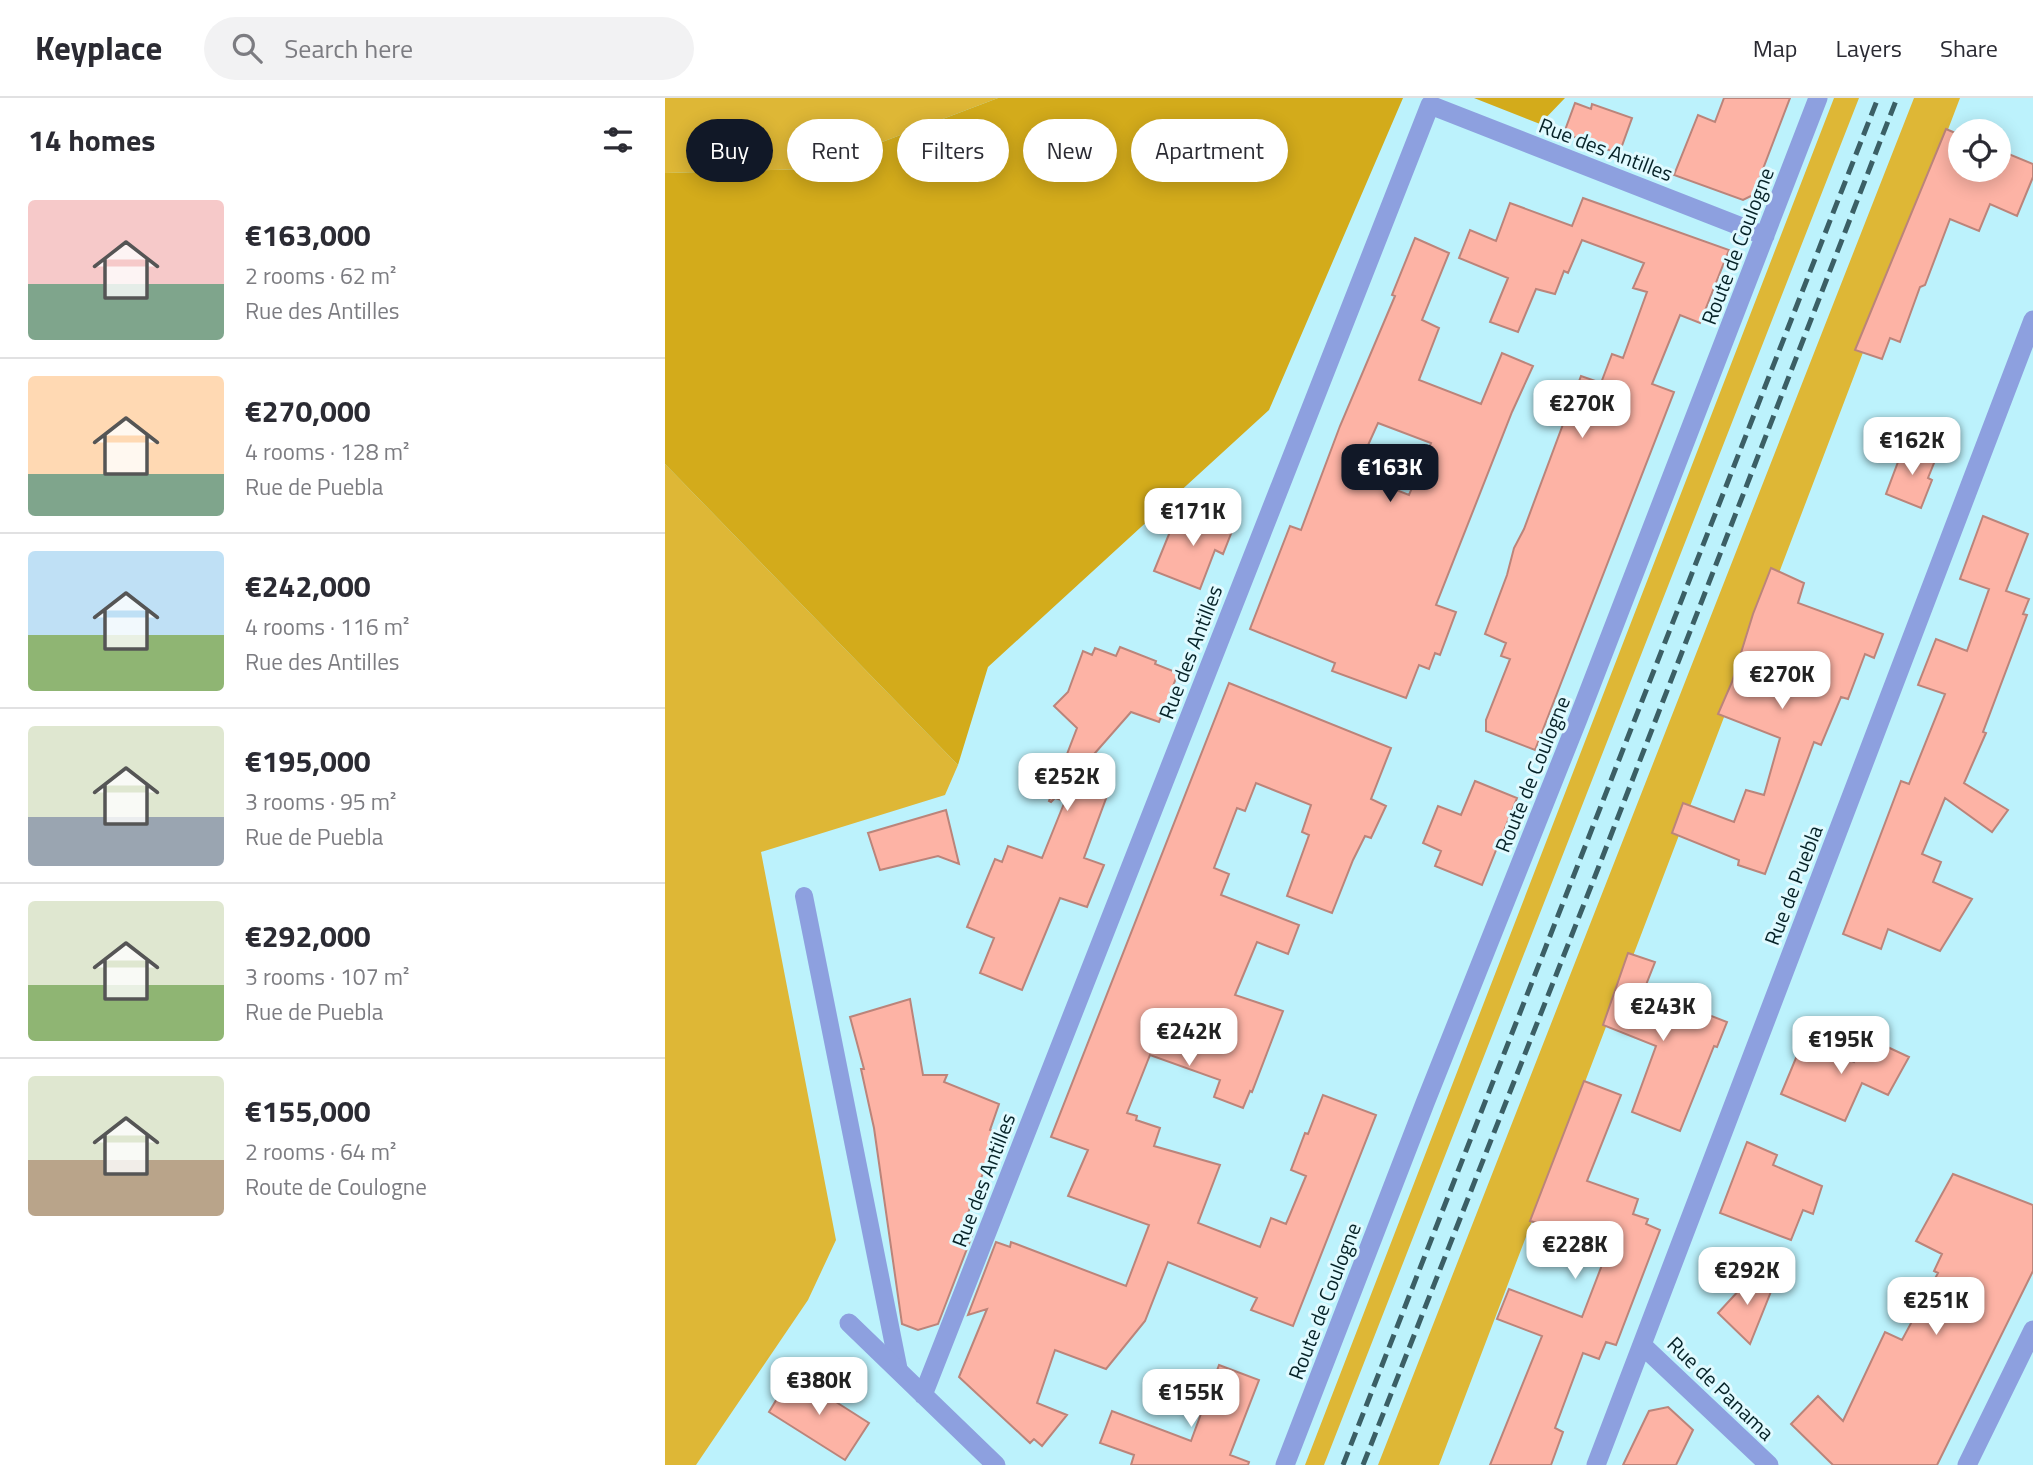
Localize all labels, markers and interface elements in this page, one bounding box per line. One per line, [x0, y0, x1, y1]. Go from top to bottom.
search box [204, 17, 694, 80]
text: Keyplace [35, 23, 162, 73]
icon: search [228, 29, 266, 67]
text: Search here [284, 29, 413, 68]
text: Map [1753, 30, 1798, 66]
text: Layers [1836, 30, 1902, 66]
text: Share [1940, 30, 1998, 66]
street label: Rue des Antilles [1534, 109, 1678, 189]
text: 14 homes [28, 117, 155, 163]
chip: Buy [686, 119, 773, 182]
chip: Rent [787, 119, 883, 182]
chip: Filters [897, 119, 1009, 182]
chip: New [1023, 119, 1117, 182]
chip: Apartment [1131, 119, 1288, 182]
map controls [1948, 119, 2011, 182]
button: locate [1948, 119, 2011, 182]
icon: filters [599, 121, 637, 159]
street label: Route de Coulogne [1692, 163, 1782, 329]
text: €163,000 [245, 212, 371, 258]
icon: home [84, 228, 168, 312]
text: 2 rooms · 62 m² [245, 258, 396, 293]
text: Rue des Antilles [245, 293, 400, 328]
pin: €270K [1533, 380, 1631, 440]
text: €270K [1549, 385, 1615, 420]
text: €270,000 [245, 388, 371, 434]
icon: home [84, 404, 168, 488]
pin: €162K [1863, 418, 1961, 477]
text: €162K [1879, 422, 1945, 457]
text: 4 rooms · 128 m² [245, 434, 409, 469]
pin: €163K [1341, 444, 1439, 504]
text: €163K [1357, 449, 1423, 484]
text: Rue de Puebla [245, 469, 383, 504]
pin: €171K [1144, 489, 1242, 548]
text: €171K [1160, 493, 1226, 528]
text: €242,000 [245, 563, 371, 609]
icon: home [84, 579, 168, 663]
street label: Rue des Antilles [1150, 580, 1230, 724]
text: 4 rooms · 116 m² [245, 609, 409, 644]
text: Rue des Antilles [245, 644, 400, 679]
pin: €270K [1733, 652, 1831, 711]
text: €270K [1749, 656, 1815, 691]
street label: Route de Coulogne [1486, 691, 1578, 857]
text: €195,000 [245, 738, 371, 784]
icon: home [84, 754, 168, 838]
pin: €252K [1018, 754, 1116, 813]
text: €252K [1034, 758, 1100, 793]
text: 3 rooms · 95 m² [245, 784, 396, 819]
text: Rue de Puebla [245, 819, 383, 854]
street label: Rue de Puebla [1755, 820, 1831, 950]
text: €292,000 [245, 913, 371, 959]
icon: home [84, 929, 168, 1013]
text: 3 rooms · 107 m² [245, 959, 409, 994]
pin: €243K [1614, 984, 1712, 1043]
text: €243K [1630, 988, 1696, 1023]
text: Rue de Puebla [245, 994, 383, 1029]
pin: €242K [1140, 1009, 1238, 1068]
text: €242K [1156, 1013, 1222, 1048]
pin: €195K [1792, 1016, 1890, 1076]
text: €195K [1808, 1021, 1874, 1056]
text: €155,000 [245, 1088, 371, 1134]
icon: home [84, 1104, 168, 1188]
street label: Rue des Antilles [943, 1108, 1023, 1252]
text: 2 rooms · 64 m² [245, 1134, 396, 1169]
text: Route de Coulogne [245, 1169, 427, 1204]
street label: Route de Coulogne [1279, 1218, 1369, 1384]
pin: €228K [1526, 1222, 1624, 1281]
text: €228K [1542, 1226, 1608, 1261]
pin: €292K [1698, 1248, 1796, 1307]
text: €292K [1714, 1252, 1780, 1287]
pin: €251K [1887, 1278, 1985, 1337]
text: €251K [1903, 1282, 1969, 1317]
street label: Rue de Panama [1660, 1328, 1782, 1448]
pin: €380K [770, 1358, 868, 1417]
text: €380K [786, 1362, 852, 1397]
pin: €155K [1142, 1370, 1240, 1429]
text: €155K [1158, 1374, 1224, 1409]

